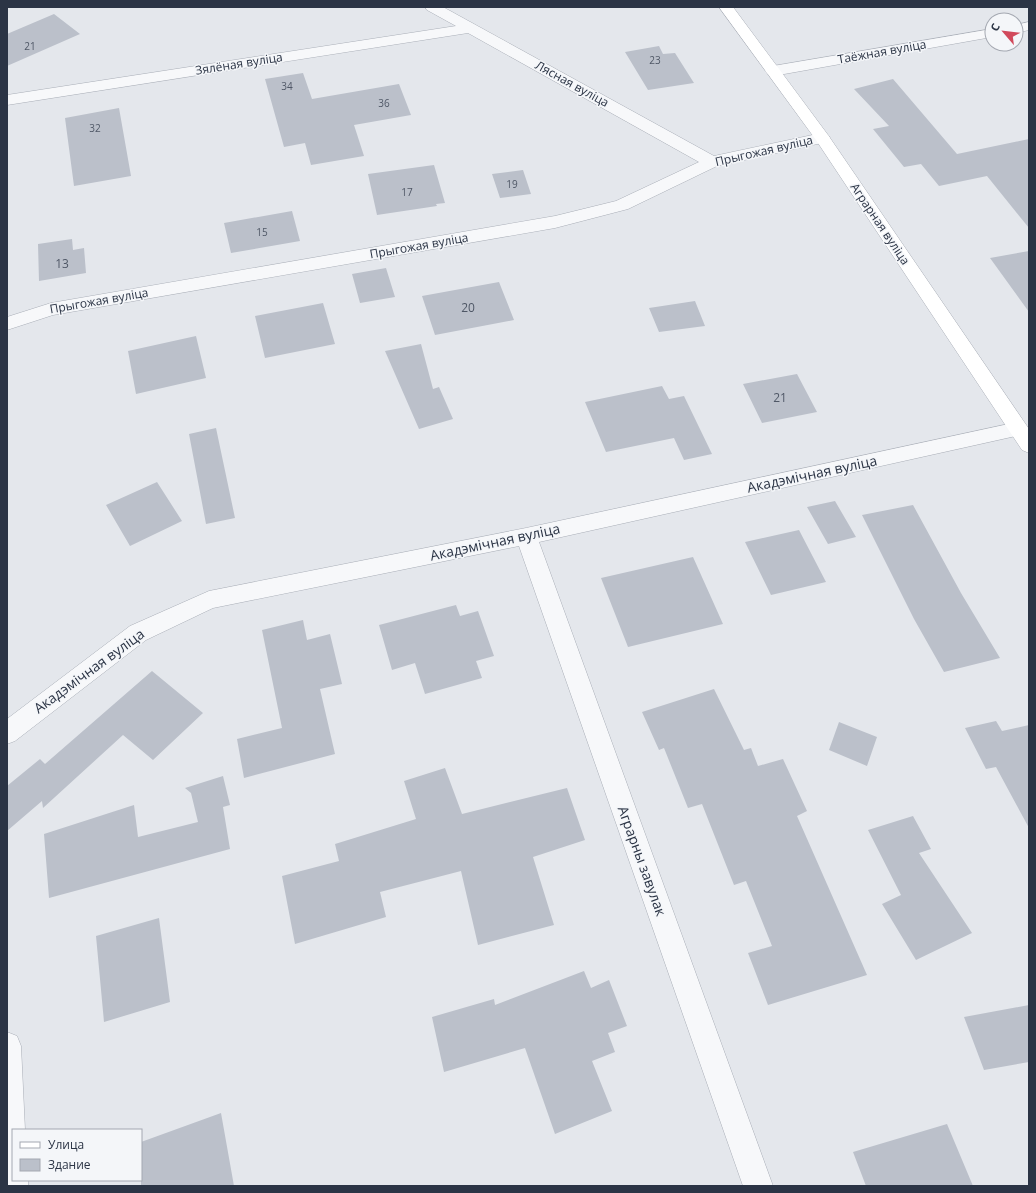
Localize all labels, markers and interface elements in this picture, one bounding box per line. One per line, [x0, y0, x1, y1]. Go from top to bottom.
north arrow [984, 12, 1024, 52]
text: С [986, 20, 1003, 34]
street label: Таёжная вуліца [836, 35, 928, 68]
house number: 21 [24, 39, 36, 53]
street label: Зялёная вуліца [194, 48, 284, 79]
house number: 23 [649, 53, 661, 67]
street label: Лясная вуліца [532, 56, 612, 111]
house number: 34 [281, 79, 293, 93]
house number: 36 [378, 96, 390, 110]
house number: 32 [89, 121, 101, 135]
street label: Прыгожая вуліца [713, 131, 814, 170]
house number: 19 [506, 177, 518, 191]
street label: Аграрная вуліца [847, 180, 914, 268]
house number: 17 [401, 185, 413, 199]
house number: 15 [256, 225, 268, 239]
street label: Прыгожая вуліца [368, 228, 470, 263]
house number: 13 [55, 255, 69, 272]
street label: Прыгожая вуліца [48, 283, 150, 318]
house number: 20 [461, 299, 475, 316]
house number: 21 [773, 389, 787, 406]
street label: Акадэмічная вуліца [745, 450, 879, 497]
street label: Акадэмічная вуліца [428, 518, 562, 565]
street label: Акадэмічная вуліца [30, 624, 148, 717]
street label: Аграрны завулак [614, 803, 671, 919]
legend [12, 1129, 142, 1181]
text: Улица [48, 1136, 84, 1153]
text: Здание [48, 1156, 91, 1173]

